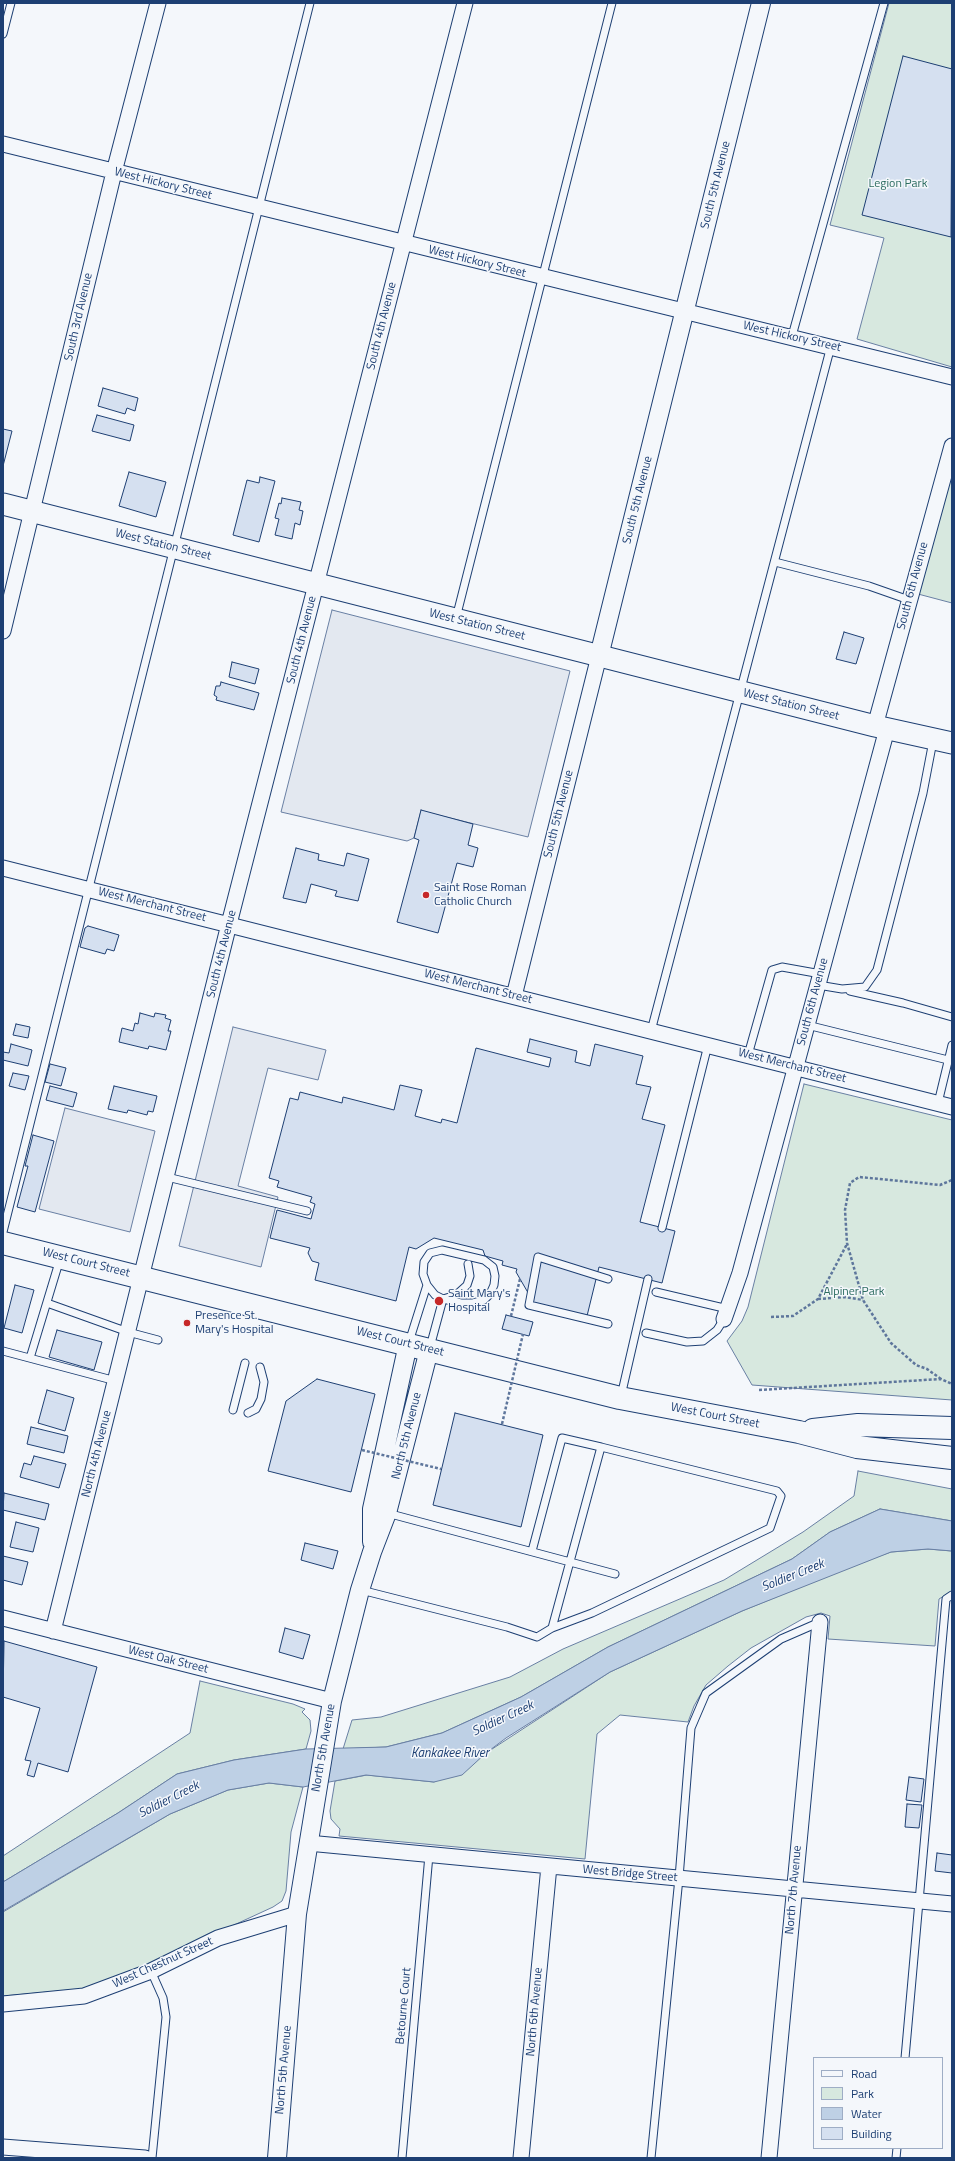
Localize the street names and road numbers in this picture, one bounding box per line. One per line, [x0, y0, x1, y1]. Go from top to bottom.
street label: South 5th Avenue [698, 140, 734, 230]
street label: West Hickory Street [113, 165, 213, 203]
street label: West Hickory Street [427, 243, 527, 281]
street label: South 3rd Avenue [62, 272, 96, 362]
street label: South 4th Avenue [364, 281, 400, 371]
street label: West Hickory Street [742, 319, 842, 355]
street label: South 5th Avenue [620, 455, 656, 545]
street label: West Station Street [113, 526, 213, 564]
street label: South 6th Avenue [894, 541, 932, 631]
street label: South 4th Avenue [284, 595, 320, 685]
street label: West Station Street [427, 606, 527, 644]
street label: West Station Street [741, 686, 841, 724]
street label: South 5th Avenue [541, 769, 577, 859]
street label: West Merchant Street [96, 885, 208, 925]
street label: South 4th Avenue [204, 909, 240, 999]
street label: South 6th Avenue [794, 957, 832, 1047]
street label: West Merchant Street [422, 967, 534, 1007]
street label: West Merchant Street [736, 1046, 848, 1086]
street label: West Court Street [41, 1245, 131, 1281]
street label: West Court Street [355, 1324, 445, 1360]
street label: North 5th Avenue [389, 1391, 425, 1481]
street label: West Court Street [669, 1400, 761, 1432]
street label: North 4th Avenue [79, 1409, 115, 1499]
street label: West Oak Street [126, 1643, 210, 1677]
street label: North 5th Avenue [309, 1703, 339, 1793]
street label: North 7th Avenue [783, 1845, 805, 1935]
street label: West Bridge Street [582, 1863, 678, 1885]
street label: West Chestnut Street [111, 1934, 215, 1992]
street label: Betourne Court [393, 1967, 415, 2045]
street label: North 6th Avenue [524, 1967, 546, 2057]
street label: North 5th Avenue [273, 2025, 295, 2115]

